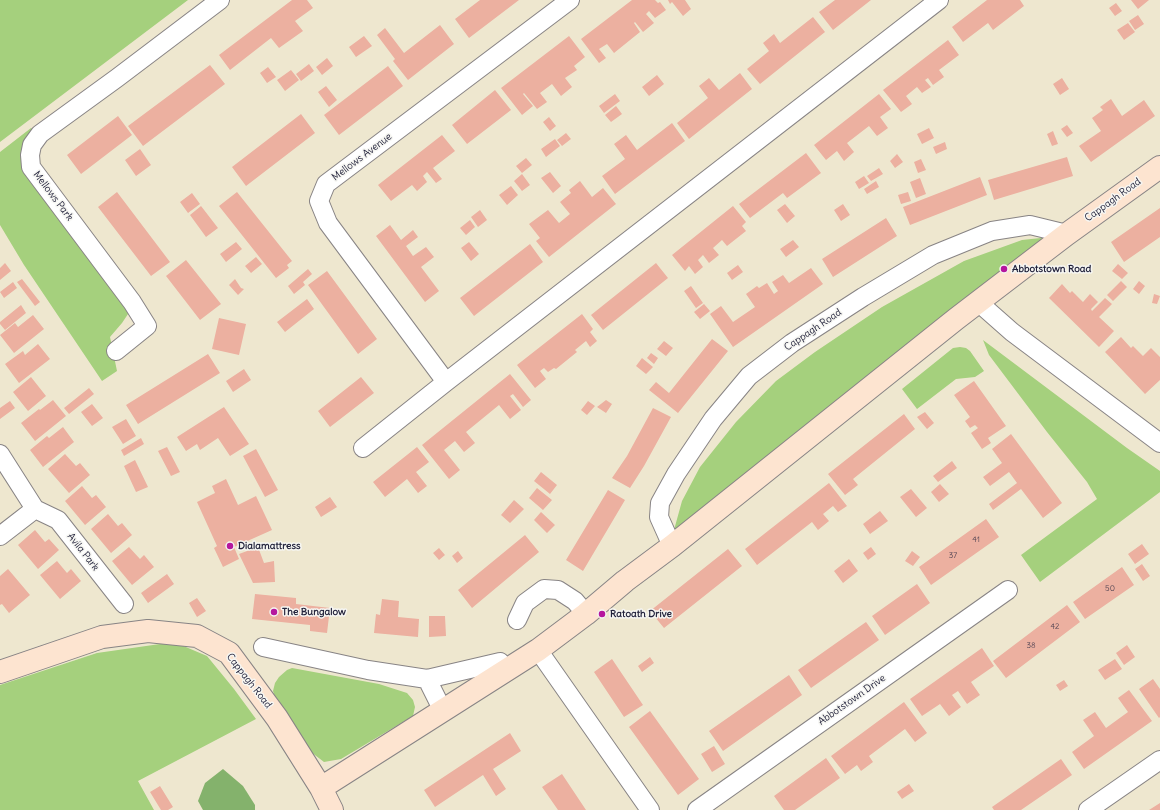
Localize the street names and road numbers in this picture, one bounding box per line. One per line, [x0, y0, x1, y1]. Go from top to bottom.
street label: Mellows Avenue [330, 131, 394, 183]
street label: Mellows Park [30, 169, 76, 223]
street label: Cappagh Road [1083, 176, 1143, 224]
street label: Cappagh Road [782, 306, 844, 354]
street label: Avila Park [65, 531, 101, 573]
street label: Cappagh Road [224, 651, 274, 711]
street label: Abbotstown Drive [816, 672, 888, 728]

